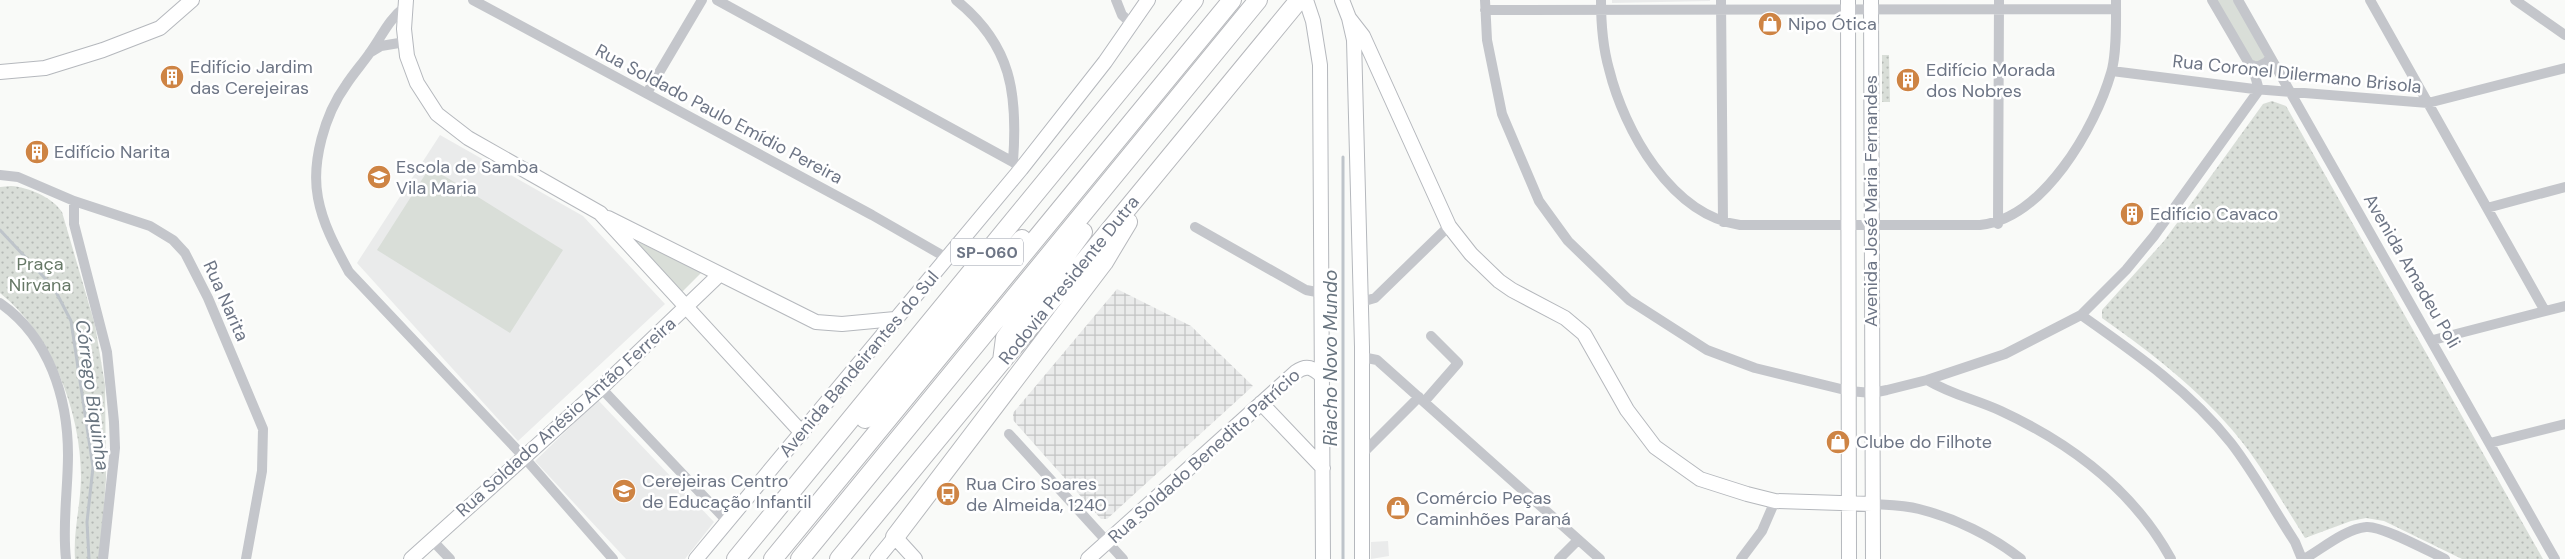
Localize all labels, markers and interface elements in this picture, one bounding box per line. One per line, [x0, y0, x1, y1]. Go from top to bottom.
shop icon: Nipo Ótica [1757, 11, 1783, 37]
place label: Nipo Ótica [1788, 12, 1877, 36]
street label: Rua Soldado Paulo Emídio Pereira [591, 38, 847, 190]
street label: Rua Coronel Dilermano Brisola [2171, 49, 2423, 99]
place label: Edifício Jardim das Cerejeiras [190, 55, 313, 100]
place label: Edifício Morada dos Nobres [1926, 58, 2055, 103]
building icon: Edifício Jardim das Cerejeiras [159, 64, 185, 90]
building icon: Edifício Morada dos Nobres [1895, 67, 1921, 93]
street label: Avenida José Maria Fernandes [1859, 75, 1883, 327]
building icon: Edifício Narita [24, 139, 50, 165]
place label: Edifício Narita [54, 140, 170, 164]
place label: Escola de Samba Vila Maria [396, 155, 538, 200]
school or university icon: Escola de Samba Vila Maria [366, 164, 392, 190]
street label: Rodovia Presidente Dutra [993, 190, 1145, 370]
street label: Avenida Amadeu Poli [2358, 190, 2466, 352]
building icon: Edifício Cavaco [2119, 201, 2145, 227]
place label: Edifício Cavaco [2150, 202, 2278, 226]
road number: SP-060 [951, 238, 1023, 266]
park label: Praça Nirvana [9, 252, 71, 297]
street label: Rua Narita [198, 257, 254, 345]
street label: Avenida Bandeirantes do Sul [774, 266, 944, 462]
water label: Riacho Novo Mundo [1318, 270, 1343, 446]
street label: Rua Soldado Anésio Antão Ferreira [451, 312, 681, 522]
water label: Córrego Biquinha [70, 318, 115, 472]
street label: Rua Soldado Benedito Patrício [1103, 363, 1305, 549]
shop icon: Clube do Filhote [1825, 429, 1851, 455]
place label: Clube do Filhote [1856, 430, 1992, 454]
place label: Cerejeiras Centro de Educação Infantil [642, 469, 812, 514]
place label: Rua Ciro Soares de Almeida, 1240 [966, 472, 1107, 517]
school or university icon: Cerejeiras Centro de Educação Infantil [611, 478, 637, 504]
bus stop icon: Rua Ciro Soares de Almeida, 1240 [935, 481, 961, 507]
place label: Comércio Peças Caminhões Paraná [1416, 486, 1571, 531]
shop icon: Comércio Peças Caminhões Paraná [1385, 495, 1411, 521]

